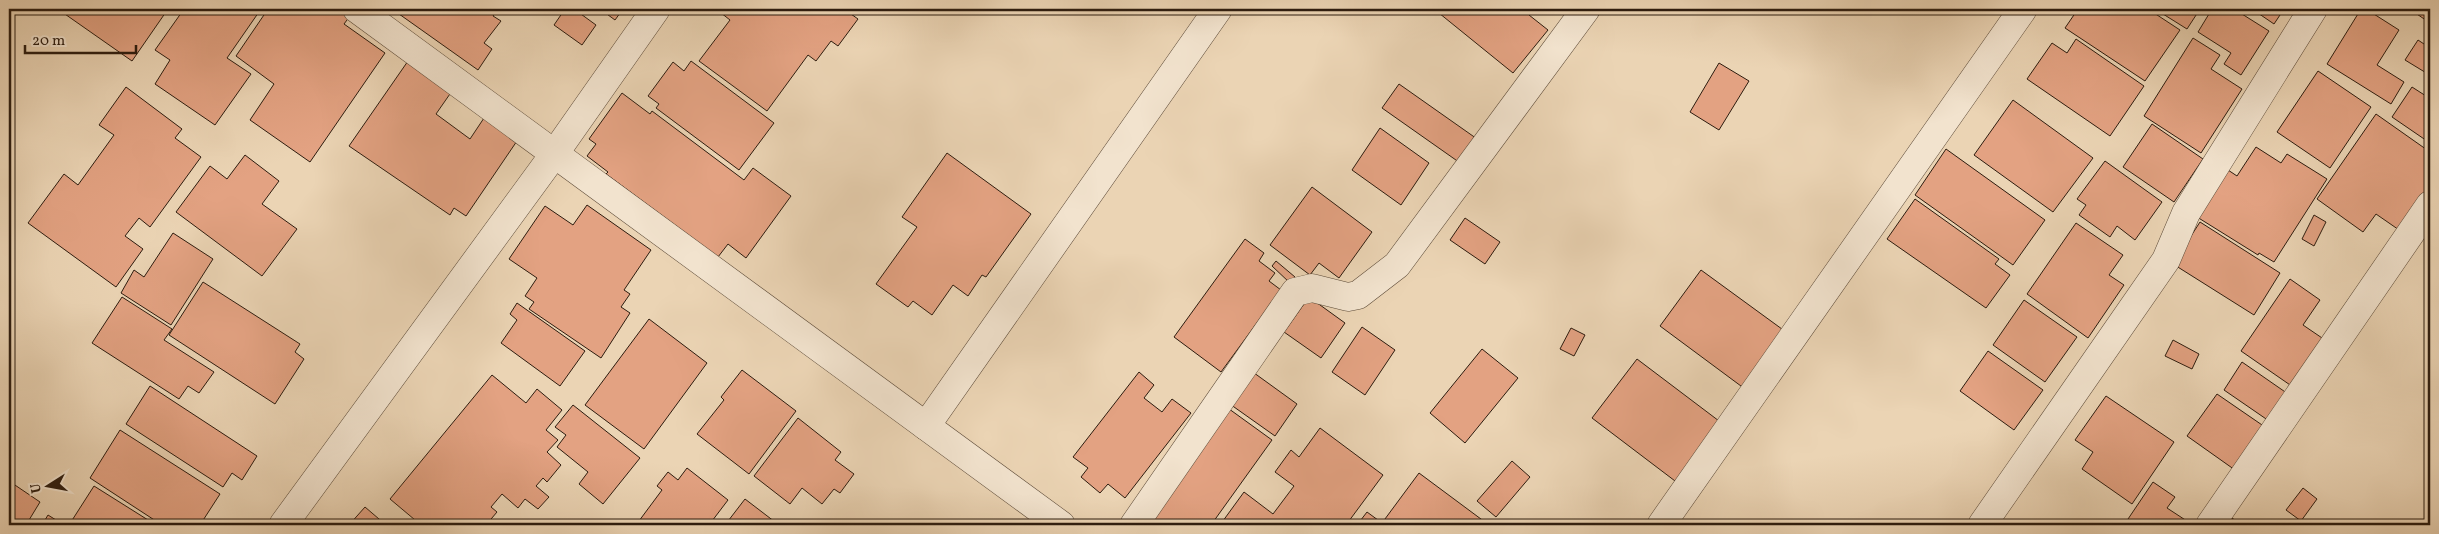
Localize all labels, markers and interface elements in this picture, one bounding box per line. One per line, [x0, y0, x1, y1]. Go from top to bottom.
scale bar [25, 22, 136, 54]
text: 20 m [32, 31, 65, 52]
north arrow [22, 462, 72, 512]
text: U [26, 481, 47, 495]

